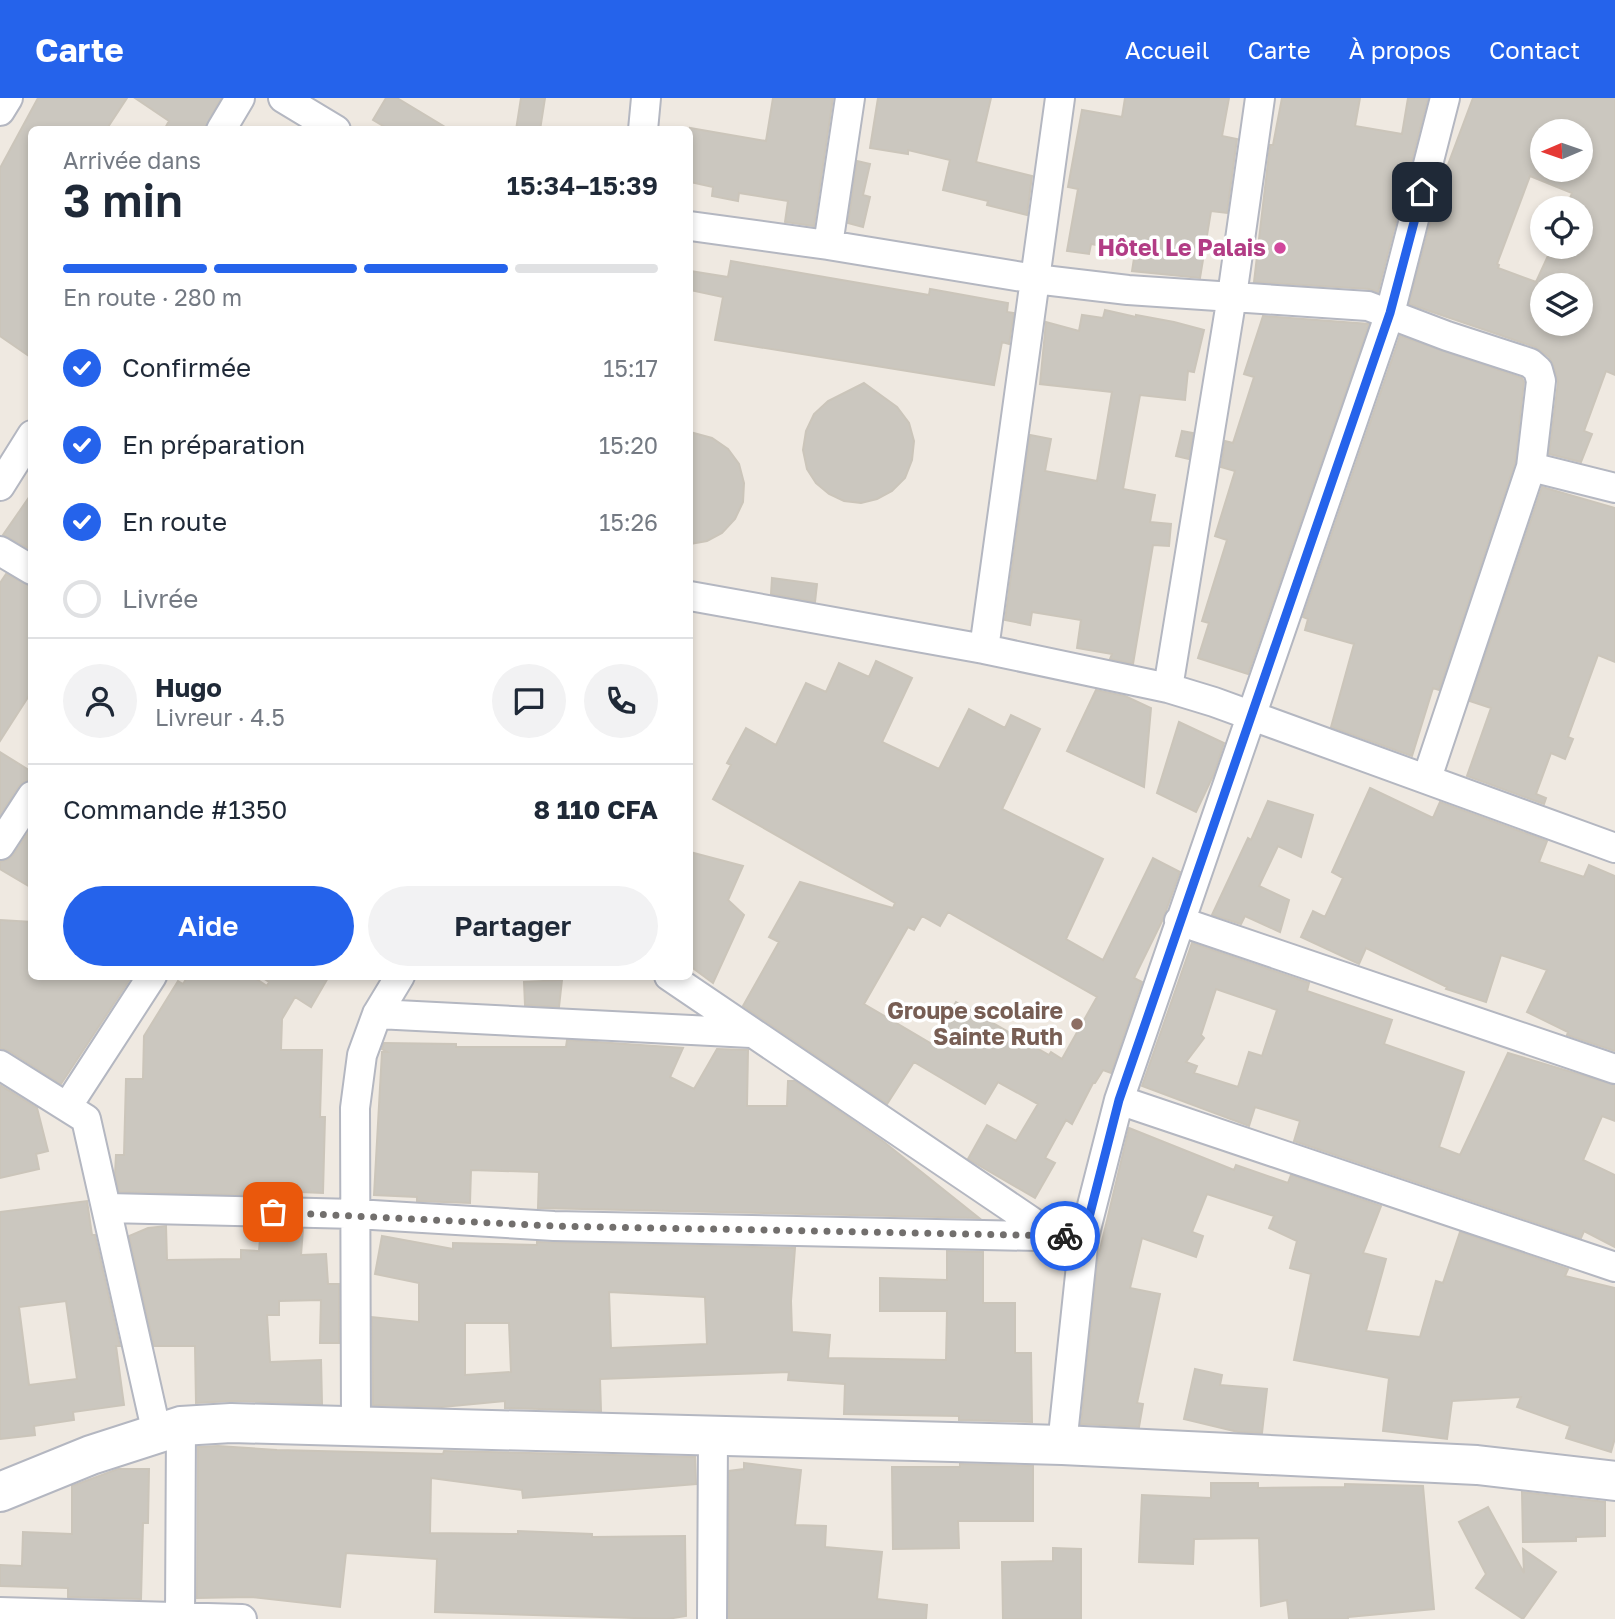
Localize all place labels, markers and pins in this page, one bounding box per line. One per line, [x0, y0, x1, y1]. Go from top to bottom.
pin [1392, 162, 1452, 222]
place label: Hôtel Le Palais [1098, 233, 1266, 261]
marker: Hôtel Le Palais [1272, 240, 1288, 256]
place label: Groupe scolaire Sainte Ruth [887, 996, 1063, 1050]
marker: Groupe scolaire Sainte Ruth [1069, 1016, 1085, 1032]
pin [243, 1182, 303, 1242]

